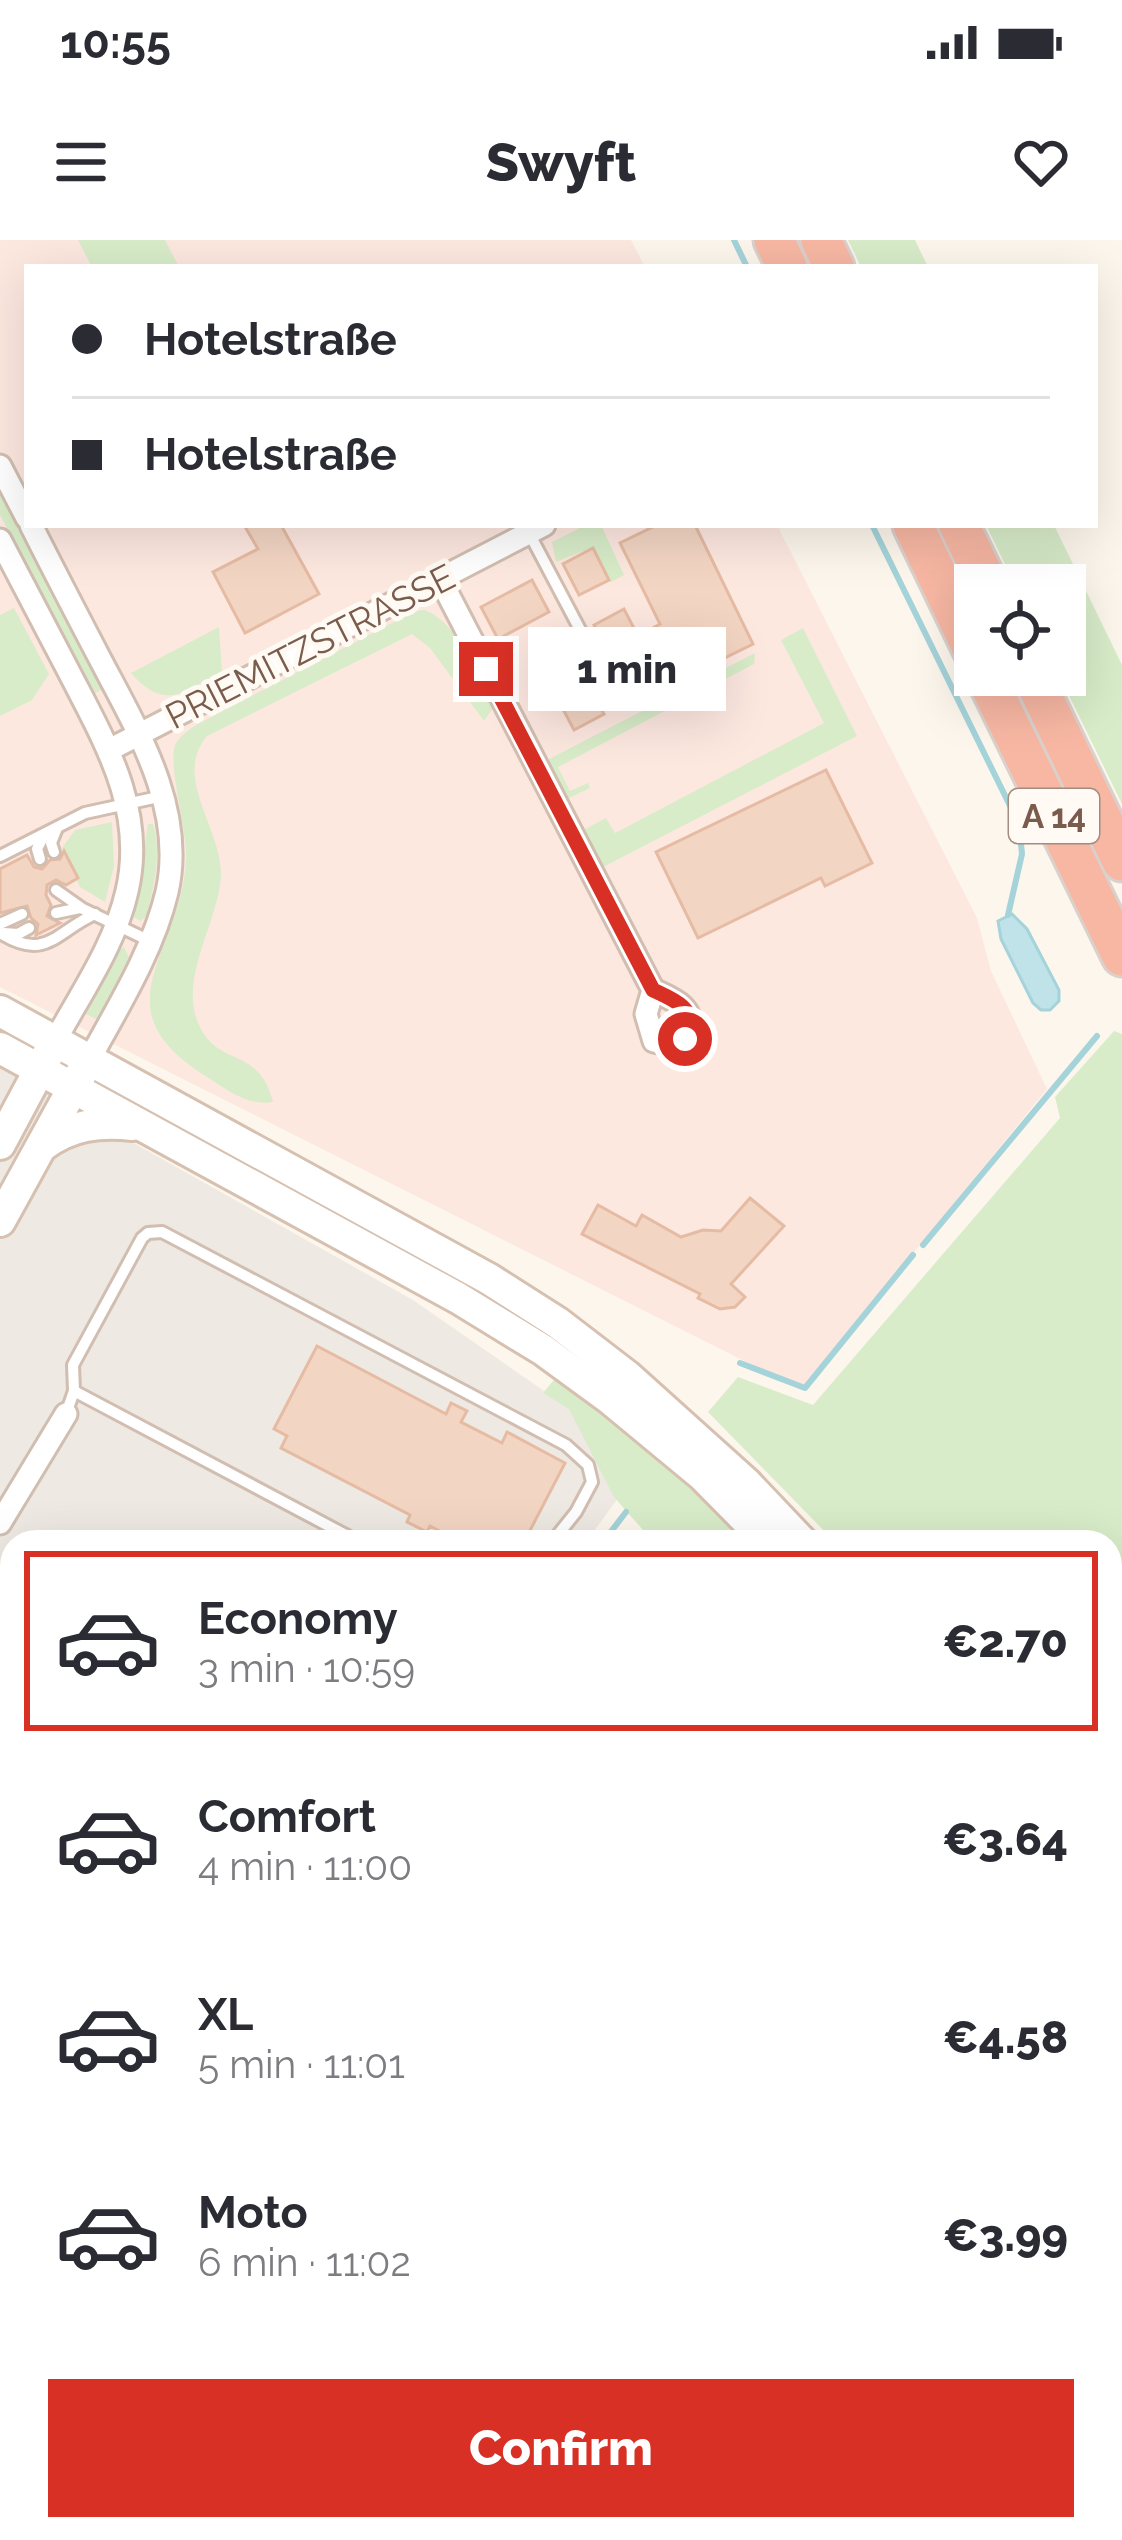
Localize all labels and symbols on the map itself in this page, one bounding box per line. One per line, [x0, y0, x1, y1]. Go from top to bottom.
street label: PRIEMITZSTRASSE [159, 555, 461, 737]
callout: 1 min [528, 627, 726, 711]
route end [459, 642, 513, 696]
road number: A 14 [1009, 789, 1099, 843]
route start [658, 1012, 712, 1066]

